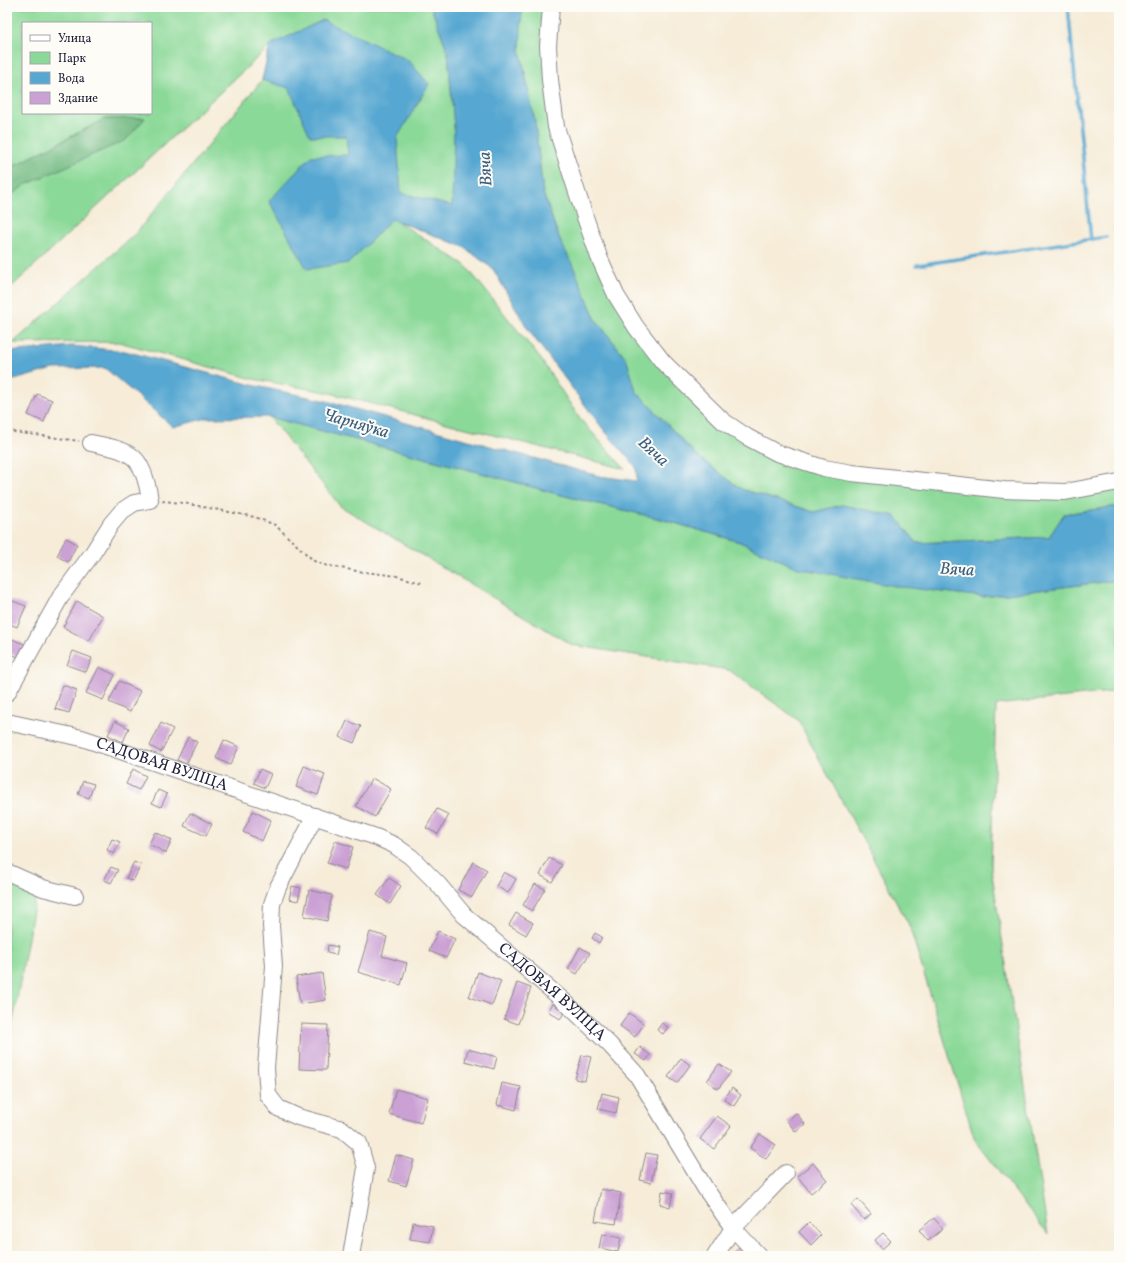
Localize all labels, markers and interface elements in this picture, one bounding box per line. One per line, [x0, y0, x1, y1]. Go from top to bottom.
legend [22, 22, 152, 114]
text: Улица [58, 31, 91, 47]
text: Парк [58, 51, 86, 67]
text: Вода [58, 71, 85, 87]
text: Здание [58, 91, 98, 107]
water label: Вяча [474, 151, 498, 187]
water label: Чарняўка [321, 404, 391, 444]
water label: Вяча [633, 432, 673, 472]
water label: Вяча [939, 558, 975, 582]
street label: САДОВАЯ ВУЛІЦА [93, 732, 231, 797]
street label: САДОВАЯ ВУЛІЦА [493, 938, 611, 1046]

